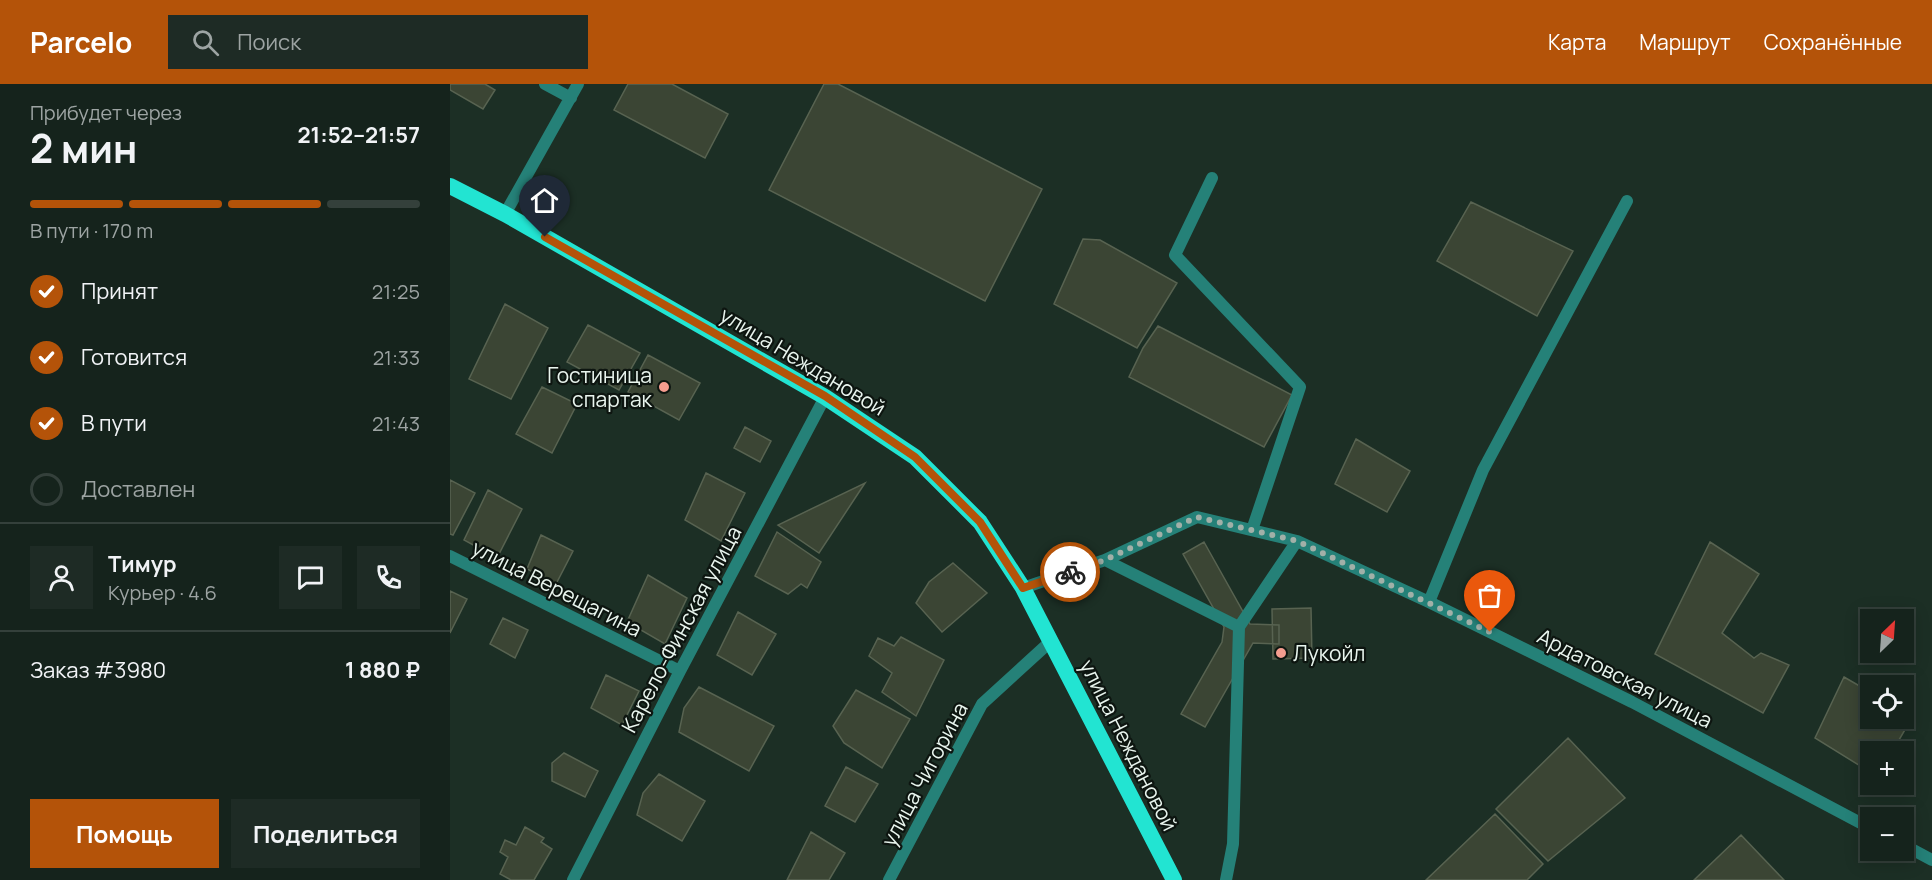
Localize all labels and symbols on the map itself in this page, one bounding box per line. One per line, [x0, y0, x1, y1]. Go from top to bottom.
pin [519, 175, 570, 237]
street label: улица Неждановой [715, 300, 891, 422]
place label: Гостиница спартак [547, 361, 653, 413]
marker: Гостиница спартак [657, 380, 671, 394]
street label: Карело-Финская улица [615, 521, 747, 737]
street label: улица Верещагина [467, 533, 647, 643]
courier [1040, 542, 1100, 602]
pin [1464, 570, 1515, 632]
north arrow [1860, 609, 1914, 663]
street label: Ардатовская улица [1533, 622, 1717, 734]
place label: Лукойл [1293, 639, 1365, 667]
marker: Лукойл [1274, 646, 1288, 660]
street label: улица Неждановой [1074, 655, 1184, 835]
street label: улица Чигорина [874, 697, 974, 851]

